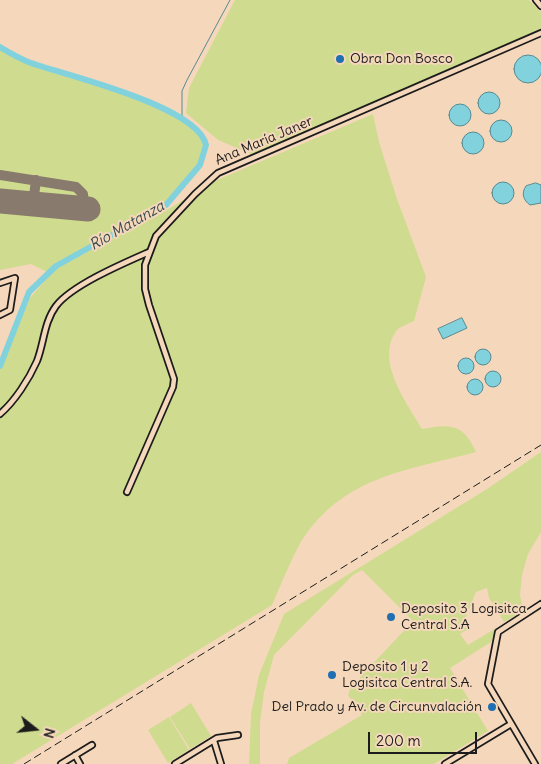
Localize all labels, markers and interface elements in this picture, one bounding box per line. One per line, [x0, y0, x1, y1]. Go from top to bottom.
place label: Obra Don Bosco [350, 51, 453, 67]
marker: Obra Don Bosco [334, 53, 346, 65]
street label: Ana María Janer [213, 113, 315, 169]
water label: Río Matanza [86, 197, 168, 255]
place label: Deposito 3 Logisitca Central S.A [401, 601, 527, 634]
marker: Deposito 3 Logisitca Central S.A [385, 611, 397, 623]
place label: Deposito 1 y 2 Logisitca Central S.A. [342, 659, 473, 692]
marker: Deposito 1 y 2 Logisitca Central S.A. [326, 669, 338, 681]
place label: Del Prado y Av. de Circunvalación [272, 699, 482, 715]
marker: Del Prado y Av. de Circunvalación [486, 701, 498, 713]
north arrow [10, 704, 60, 754]
scale bar [371, 722, 480, 754]
text: N [39, 726, 59, 740]
text: 200 m [376, 731, 421, 750]

